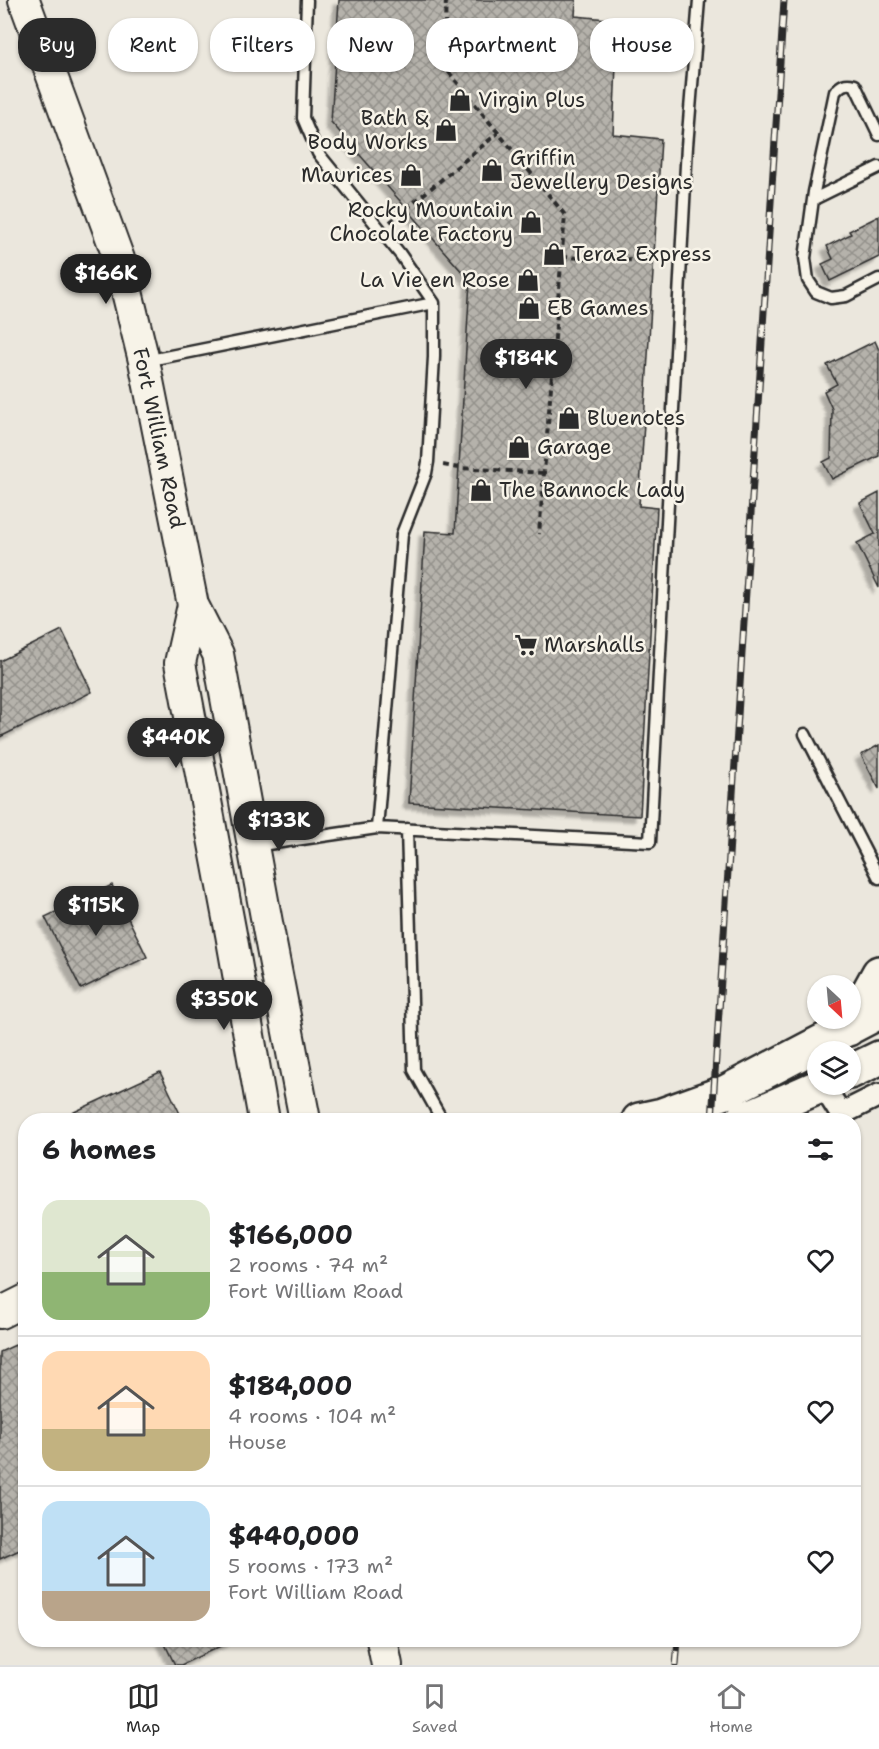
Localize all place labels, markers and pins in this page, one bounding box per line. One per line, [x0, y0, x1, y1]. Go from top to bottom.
place label: Virgin Plus [478, 86, 586, 114]
shop icon: Virgin Plus [447, 87, 473, 113]
place label: Bath & Body Works [308, 104, 429, 156]
shop icon: Bath & Body Works [433, 117, 459, 143]
place label: Griffin Jewellery Designs [510, 144, 693, 196]
shop icon: Griffin Jewellery Designs [479, 157, 505, 183]
place label: Maurices [301, 161, 393, 189]
shop icon: Maurices [398, 162, 424, 188]
place label: Rocky Mountain Chocolate Factory [329, 196, 513, 248]
shop icon: Rocky Mountain Chocolate Factory [518, 209, 544, 235]
place label: Teraz Express [572, 240, 712, 268]
shop icon: Teraz Express [541, 241, 567, 267]
pin: $166K [64, 254, 148, 305]
place label: La Vie en Rose [360, 266, 510, 294]
shop icon: La Vie en Rose [515, 267, 541, 293]
place label: EB Games [547, 294, 649, 322]
shop icon: EB Games [516, 295, 542, 321]
pin: $184K [484, 339, 568, 390]
place label: Bluenotes [587, 404, 685, 432]
shop icon: Bluenotes [556, 405, 582, 431]
place label: Garage [537, 433, 612, 461]
shop icon: Garage [506, 434, 532, 460]
place label: The Bannock Lady [499, 476, 685, 504]
shop icon: The Bannock Lady [468, 477, 494, 503]
place label: Marshalls [544, 631, 645, 659]
supermarket icon: Marshalls [513, 632, 539, 658]
pin: $440K [134, 718, 218, 769]
pin: $133K [237, 801, 321, 852]
pin: $115K [54, 886, 138, 937]
pin: $350K [182, 980, 266, 1031]

